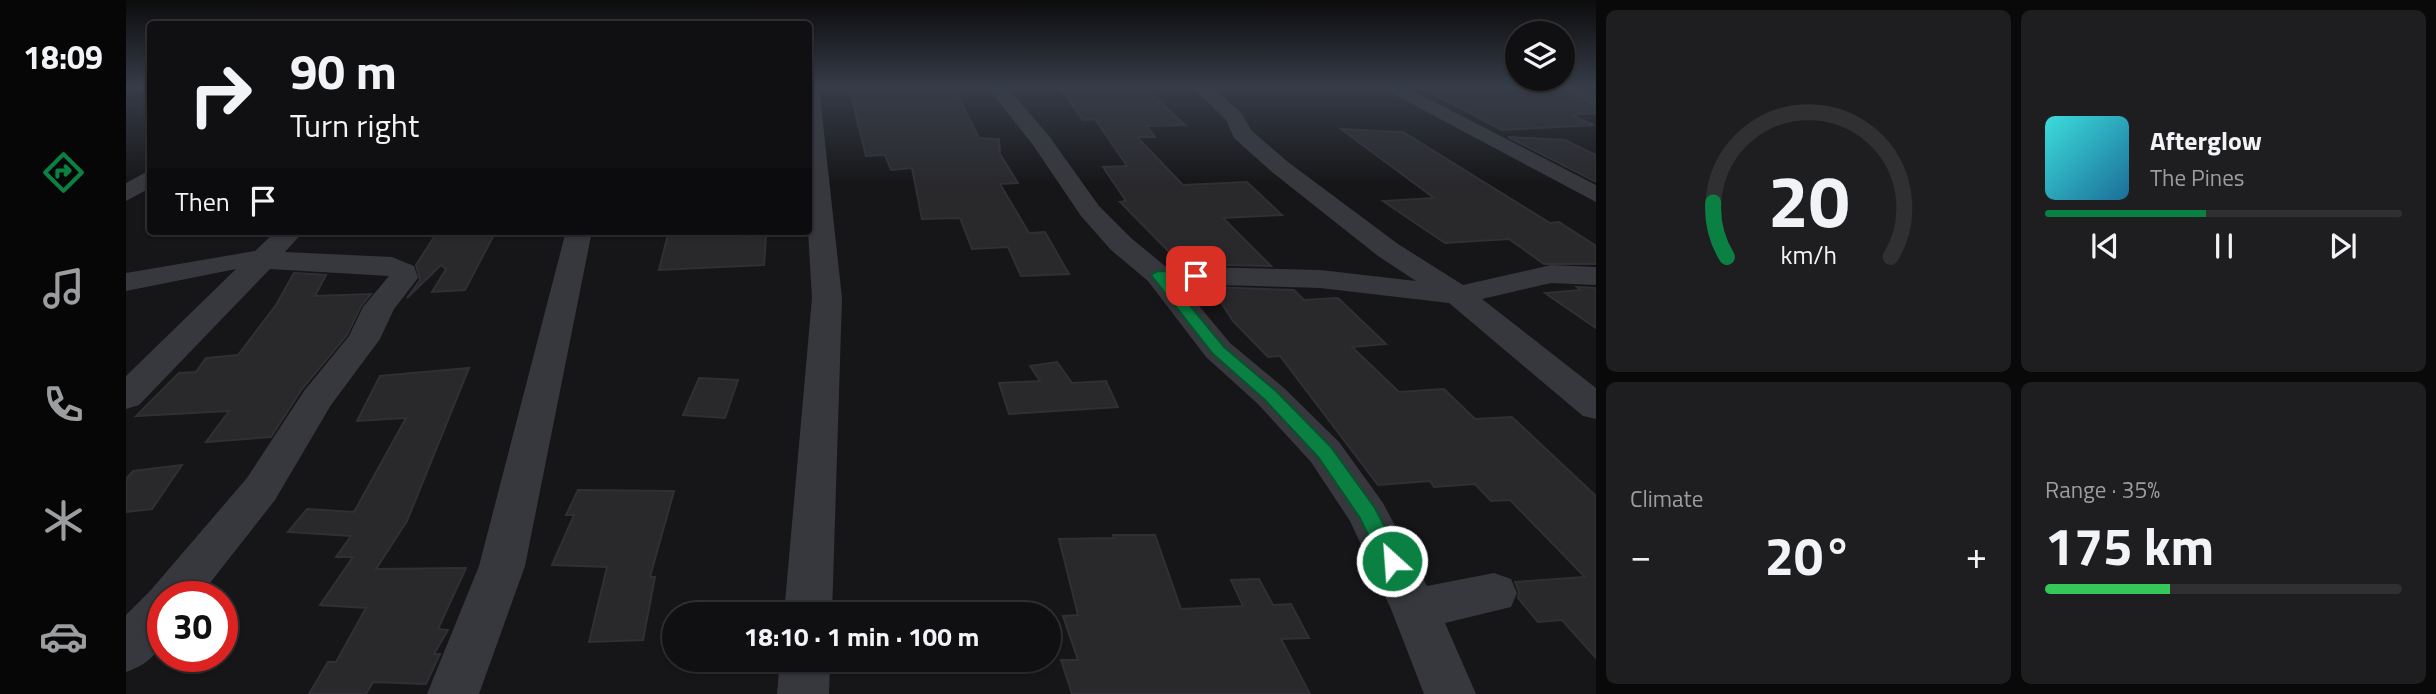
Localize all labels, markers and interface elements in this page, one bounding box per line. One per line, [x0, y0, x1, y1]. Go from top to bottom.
map controls [1505, 21, 1575, 91]
button: layers [1505, 21, 1575, 91]
text: 18:09 [23, 33, 103, 81]
text: 90 m [290, 33, 397, 108]
icon: right [175, 49, 266, 140]
text: Turn right [290, 101, 419, 149]
text: Afterglow [2150, 121, 2262, 160]
text: 20 [1768, 145, 1849, 255]
icon: directions [39, 148, 88, 197]
text: The Pines [2150, 160, 2244, 195]
text: Then [175, 182, 230, 221]
icon: arrive [244, 182, 282, 220]
icon: previous [2086, 227, 2124, 265]
icon: pause [2205, 227, 2243, 265]
icon: next [2324, 227, 2362, 265]
text: km/h [1780, 236, 1837, 274]
pin [1166, 246, 1226, 306]
icon: arrive [1177, 257, 1215, 295]
icon: music [39, 264, 88, 313]
icon: phone [39, 380, 88, 429]
text: Range · 35% [2045, 472, 2160, 507]
text: Climate [1630, 481, 1703, 516]
icon: climate [39, 496, 88, 545]
text: 175 km [2045, 506, 2214, 585]
text: 20° [1765, 516, 1852, 595]
position arrow [1355, 524, 1429, 598]
text: − [1630, 526, 1651, 584]
text: + [1966, 526, 1987, 584]
speed limit sign: 30 [147, 581, 238, 672]
icon: car [39, 612, 88, 661]
text: 18:10 · 1 min · 100 m [744, 617, 979, 656]

